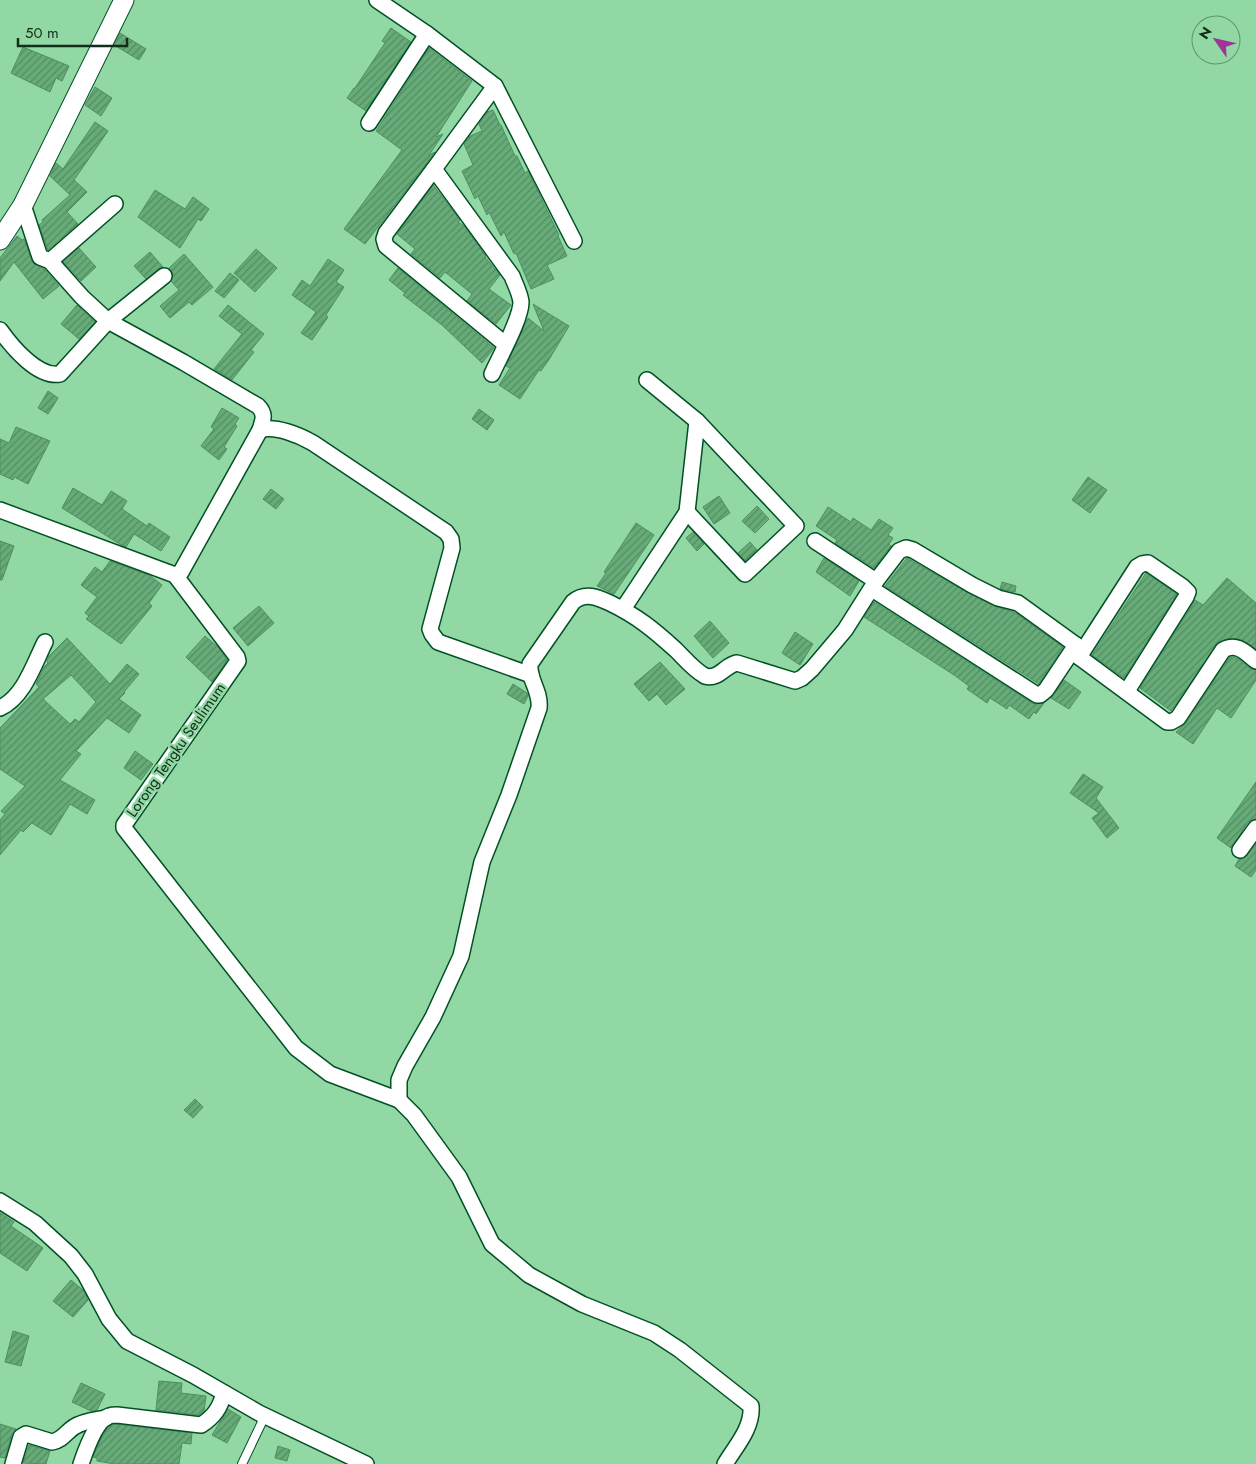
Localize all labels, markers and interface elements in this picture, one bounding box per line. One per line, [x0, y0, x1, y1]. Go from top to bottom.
scale bar [18, 15, 126, 47]
north arrow [1191, 15, 1241, 65]
text: 50 m [25, 22, 59, 44]
text: N [1194, 23, 1217, 43]
street label: Lorong Tengku Seulimum [121, 678, 231, 822]

